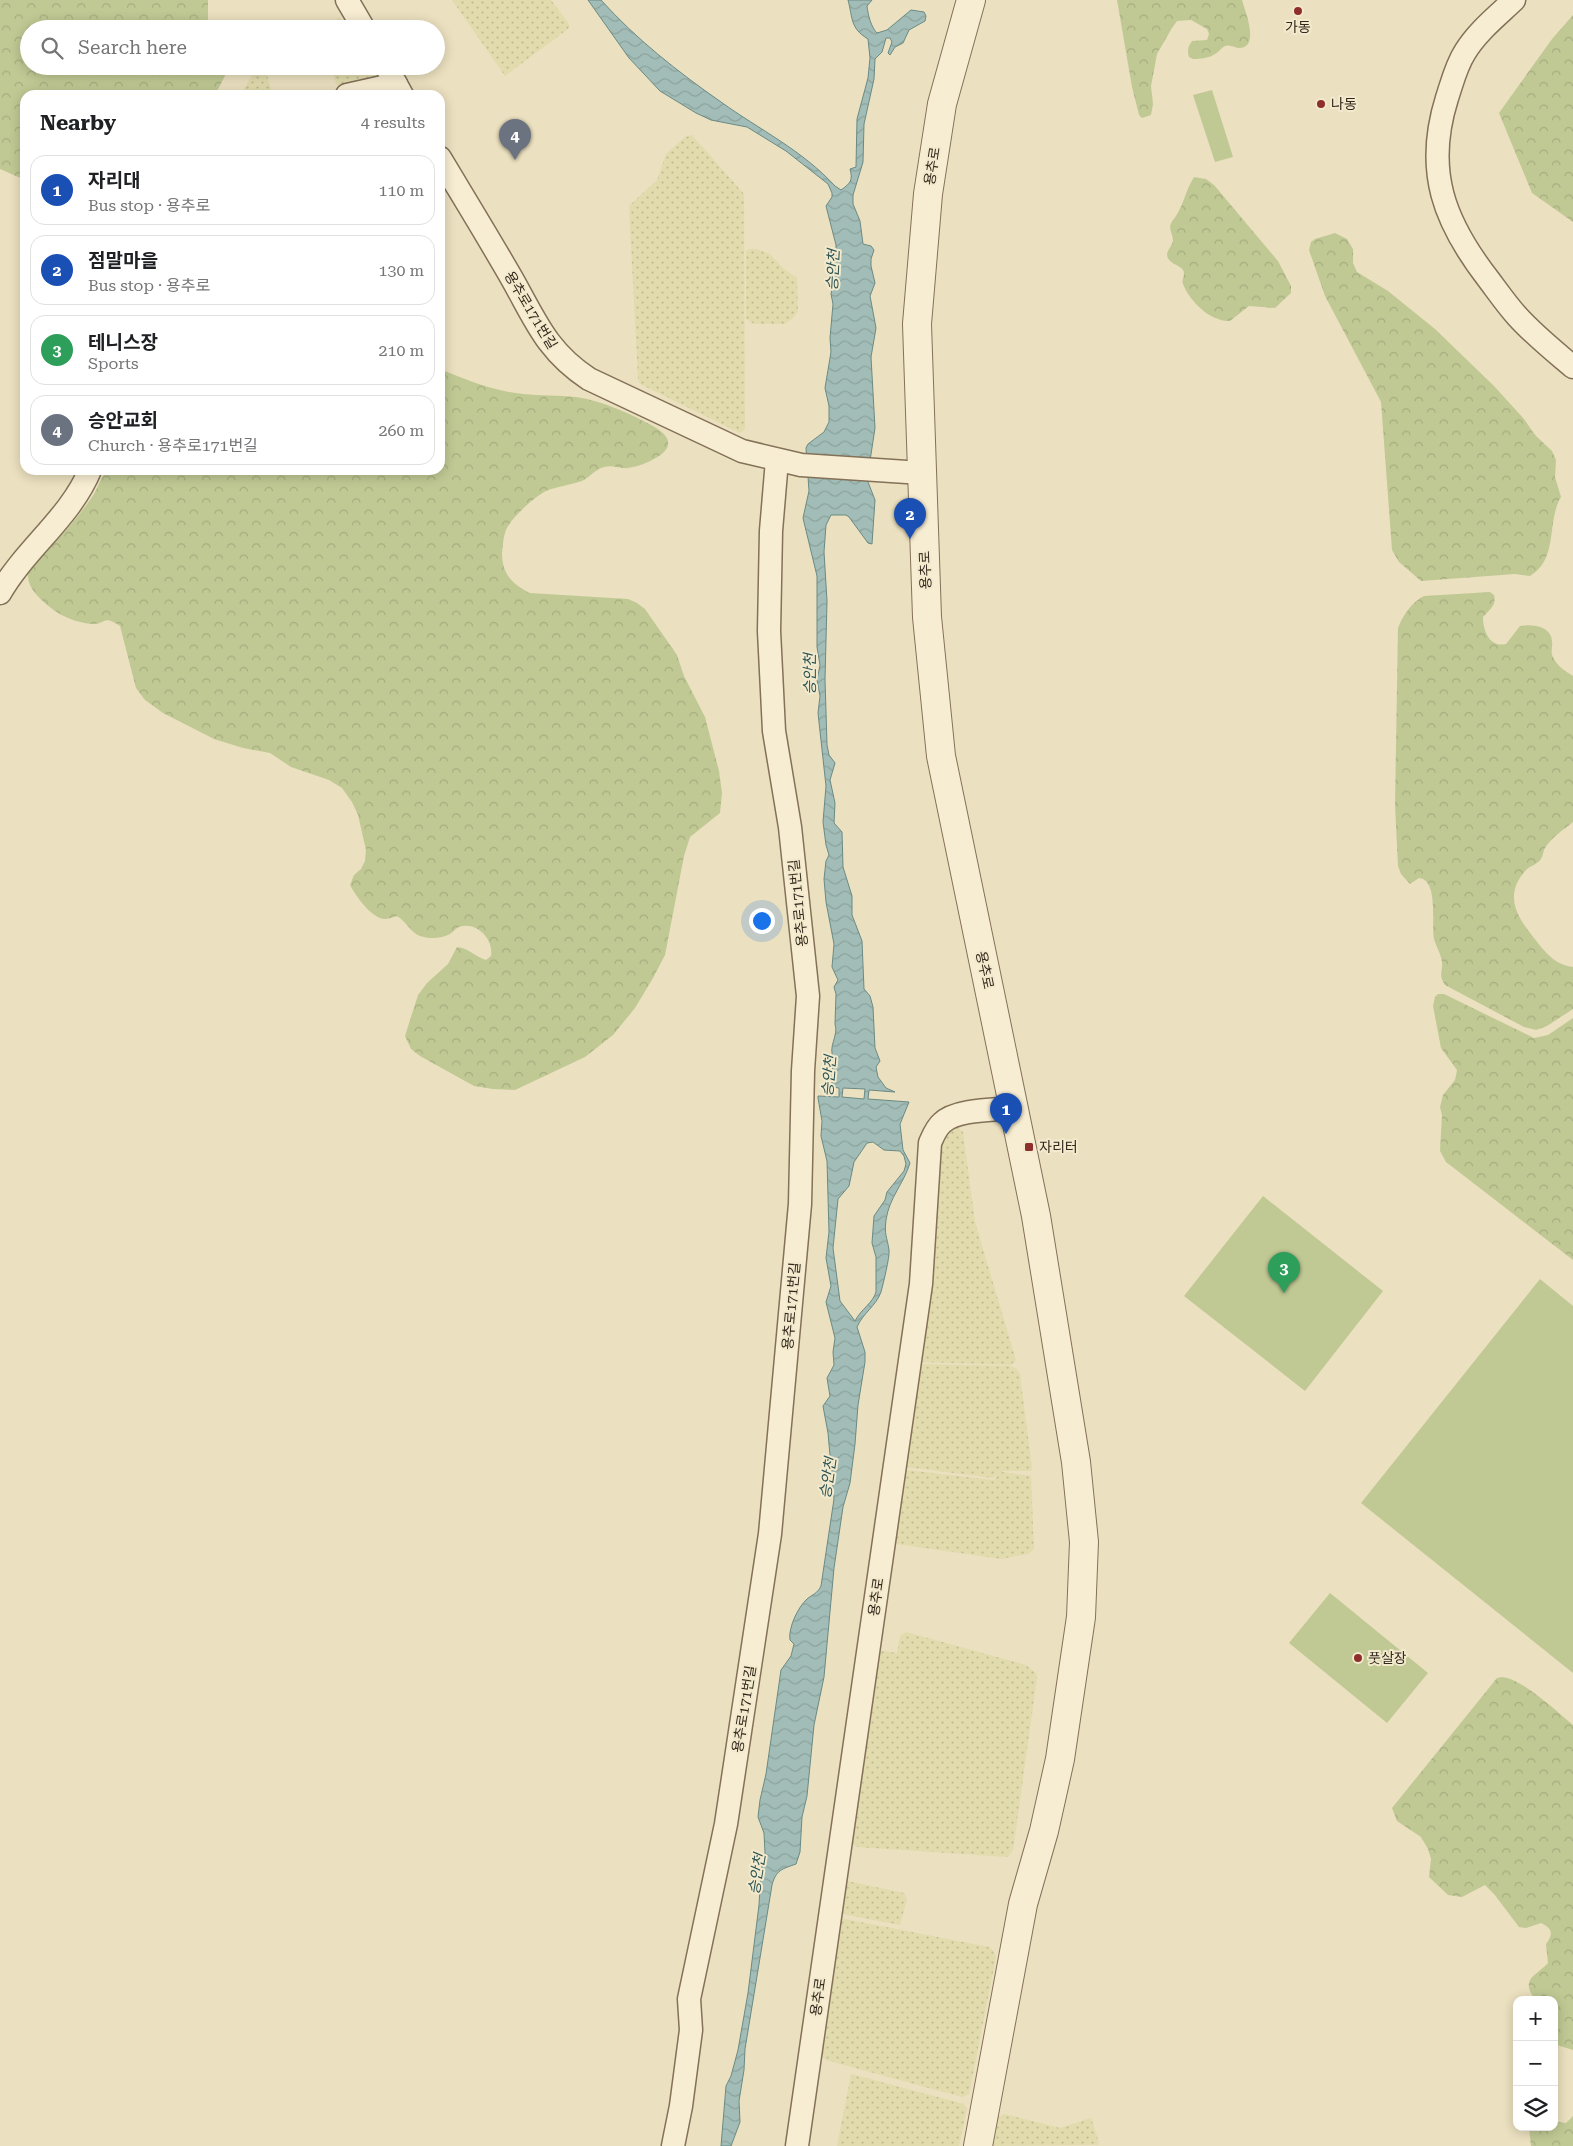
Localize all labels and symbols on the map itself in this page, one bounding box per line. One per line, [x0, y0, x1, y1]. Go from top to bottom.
marker: 가동 [1292, 5, 1304, 17]
place label: 가동 [1285, 19, 1311, 35]
place label: 나동 [1331, 96, 1357, 112]
marker: 나동 [1315, 98, 1327, 110]
pin: 4 [499, 119, 531, 160]
street label: 용추로 [921, 146, 943, 186]
water label: 승안천 [823, 247, 843, 291]
street label: 용추로171번길 [502, 268, 560, 352]
pin: 2 [894, 498, 926, 539]
street label: 용추로 [916, 550, 934, 590]
water label: 승안천 [801, 651, 819, 695]
street label: 용추로171번길 [785, 858, 811, 948]
your location [749, 908, 775, 934]
street label: 용추로 [973, 949, 997, 991]
water label: 승안천 [818, 1052, 840, 1097]
pin: 1 [990, 1093, 1022, 1134]
place label: 자리터 [1039, 1139, 1078, 1155]
marker: 자리터 [1023, 1141, 1035, 1153]
pin: 3 [1268, 1252, 1300, 1293]
street label: 용추로171번길 [779, 1262, 803, 1350]
water label: 승안천 [816, 1454, 840, 1500]
street label: 용추로 [865, 1577, 887, 1617]
place label: 풋살장 [1368, 1650, 1407, 1666]
marker: 풋살장 [1352, 1652, 1364, 1664]
street label: 용추로171번길 [729, 1664, 759, 1754]
water label: 승안천 [745, 1850, 769, 1896]
street label: 용추로 [807, 1977, 829, 2017]

